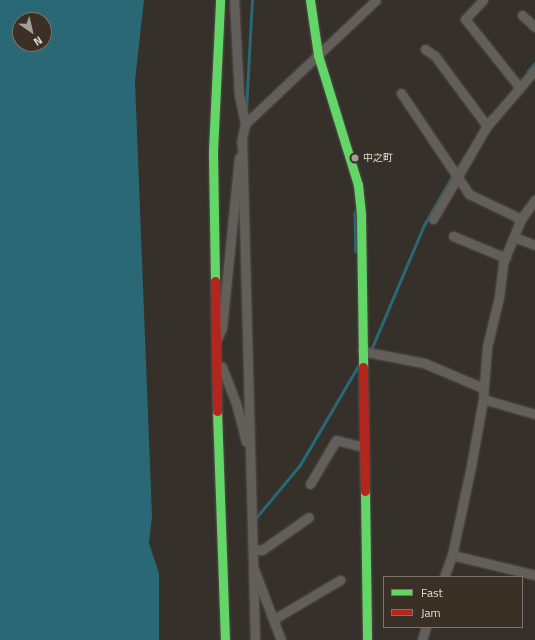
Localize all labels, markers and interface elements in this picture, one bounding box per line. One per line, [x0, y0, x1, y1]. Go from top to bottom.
north arrow [12, 12, 52, 52]
text: N [31, 32, 46, 50]
place label: 中之町 [363, 152, 393, 164]
marker: 中之町 [350, 153, 360, 163]
legend [383, 576, 523, 628]
text: Fast [421, 583, 443, 602]
text: Jam [421, 603, 441, 622]

